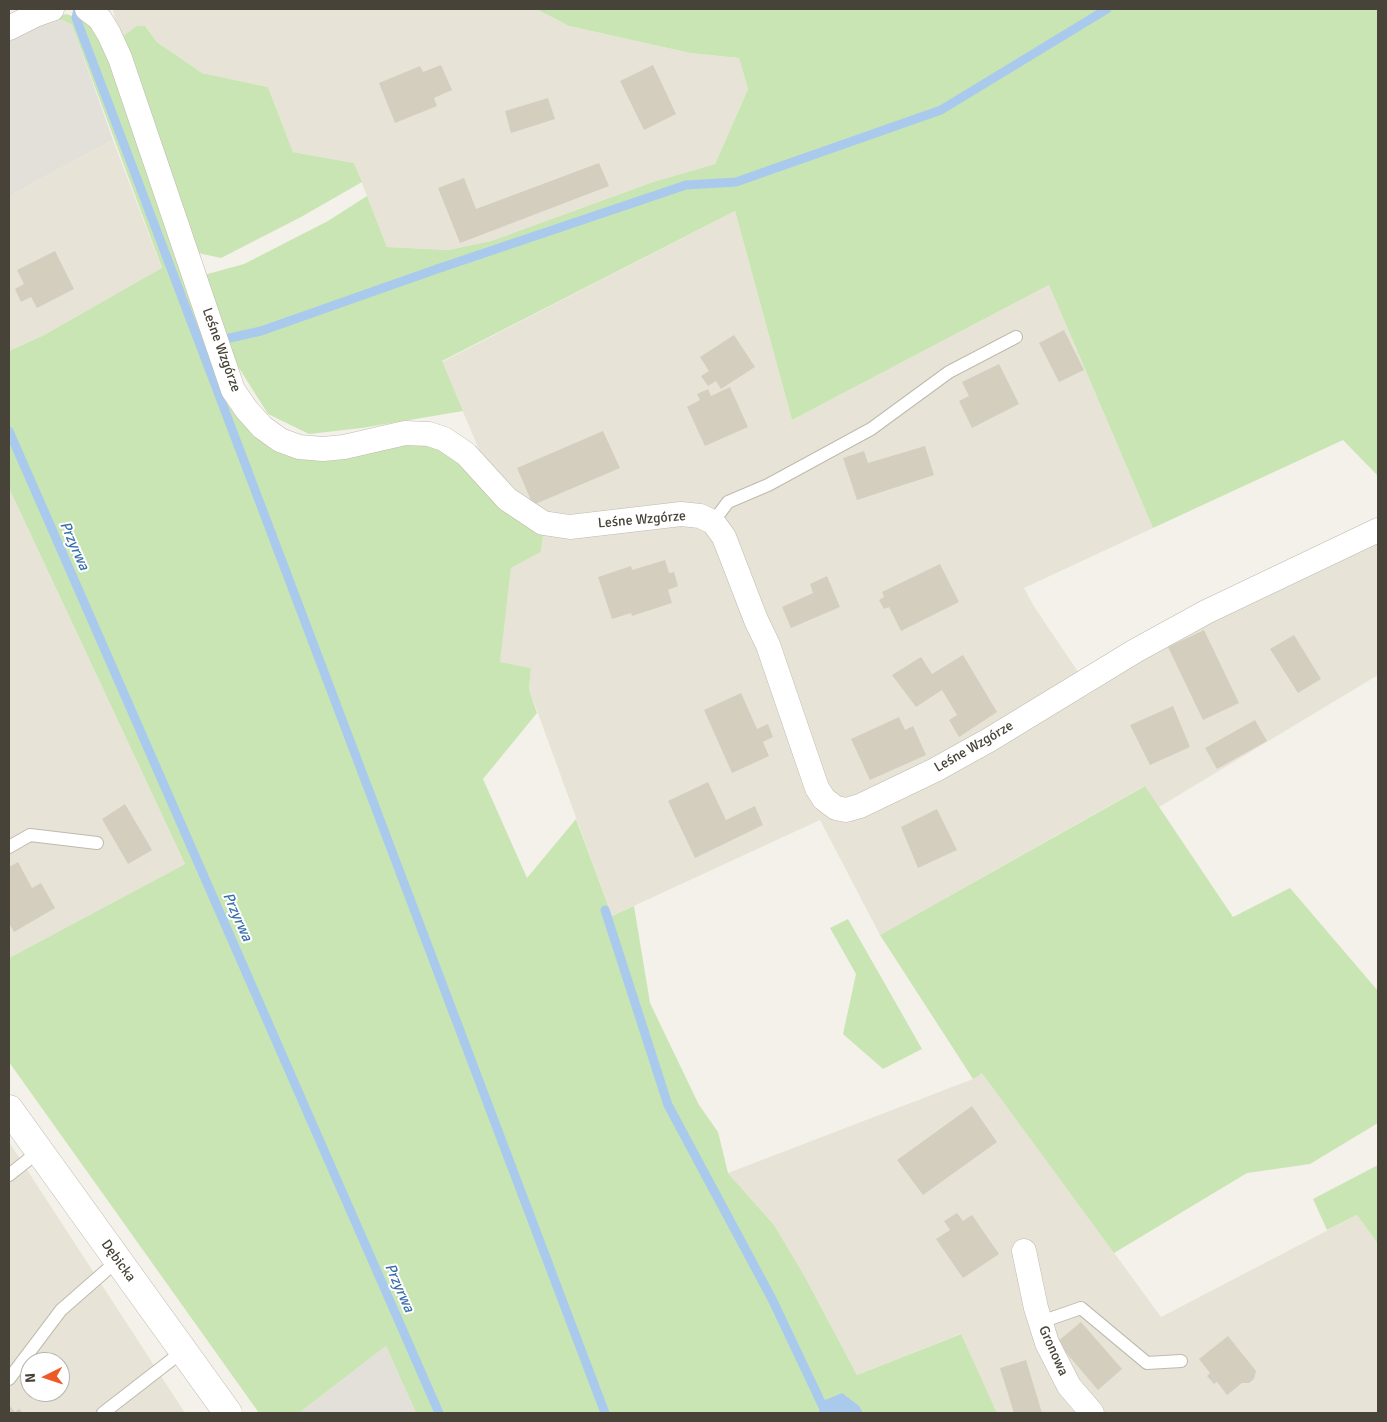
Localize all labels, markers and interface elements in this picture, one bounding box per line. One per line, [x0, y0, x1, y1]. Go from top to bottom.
street label: Leśne Wzgórze [198, 306, 244, 394]
street label: Leśne Wzgórze [597, 508, 687, 532]
water label: Przyrwa [55, 519, 93, 573]
street label: Leśne Wzgórze [932, 718, 1016, 776]
water label: Przyrwa [218, 890, 256, 944]
street label: Dębicka [97, 1237, 139, 1285]
water label: Przyrwa [380, 1261, 418, 1315]
street label: Gronowa [1035, 1323, 1071, 1379]
north arrow [20, 1352, 70, 1402]
text: N [22, 1373, 39, 1383]

